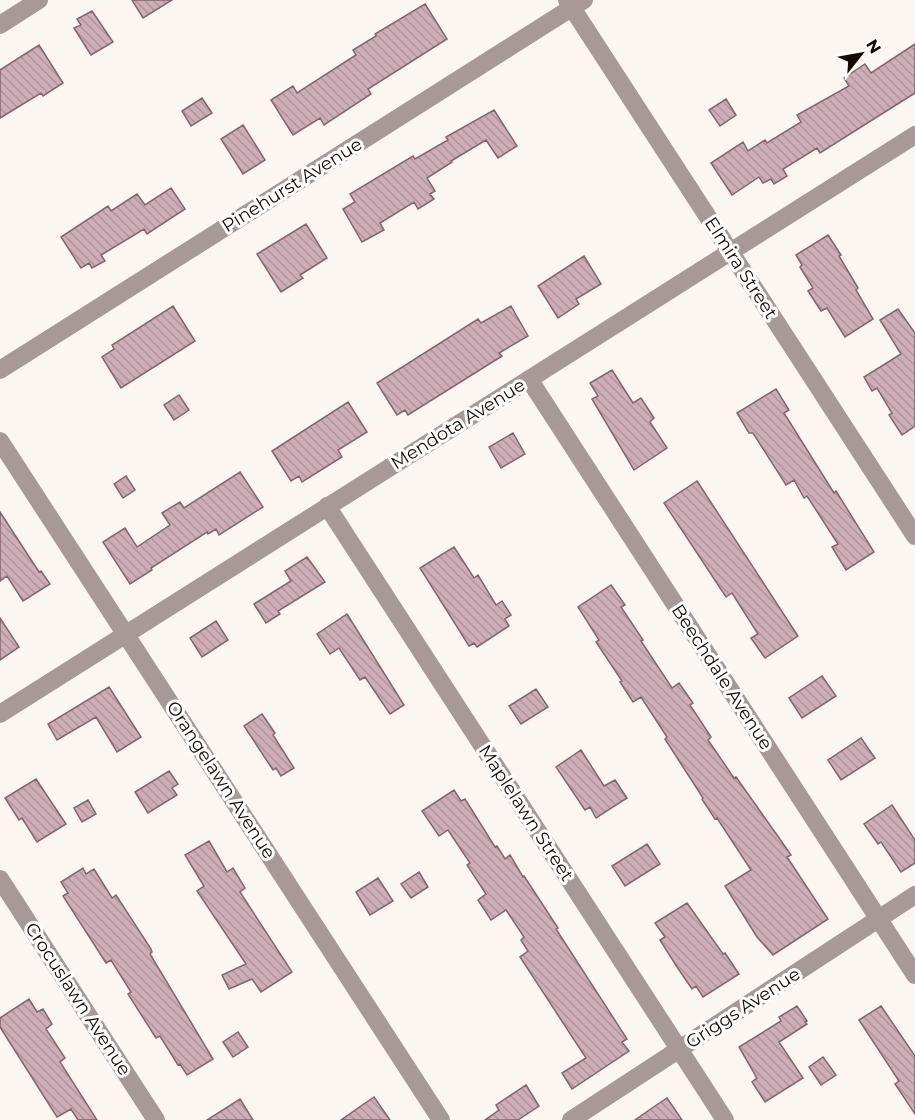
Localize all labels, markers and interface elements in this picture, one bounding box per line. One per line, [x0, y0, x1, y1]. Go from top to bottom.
north arrow [831, 24, 891, 84]
text: N [862, 36, 885, 57]
street label: Pinehurst Avenue [218, 133, 366, 237]
street label: Elmira Street [700, 213, 782, 323]
street label: Mendota Avenue [387, 374, 529, 474]
street label: Beechdale Avenue [667, 600, 777, 754]
street label: Orangelawn Avenue [162, 697, 280, 863]
street label: Maplelawn Street [474, 741, 578, 885]
street label: Crocuslawn Avenue [20, 918, 136, 1080]
street label: Griggs Avenue [682, 963, 804, 1053]

